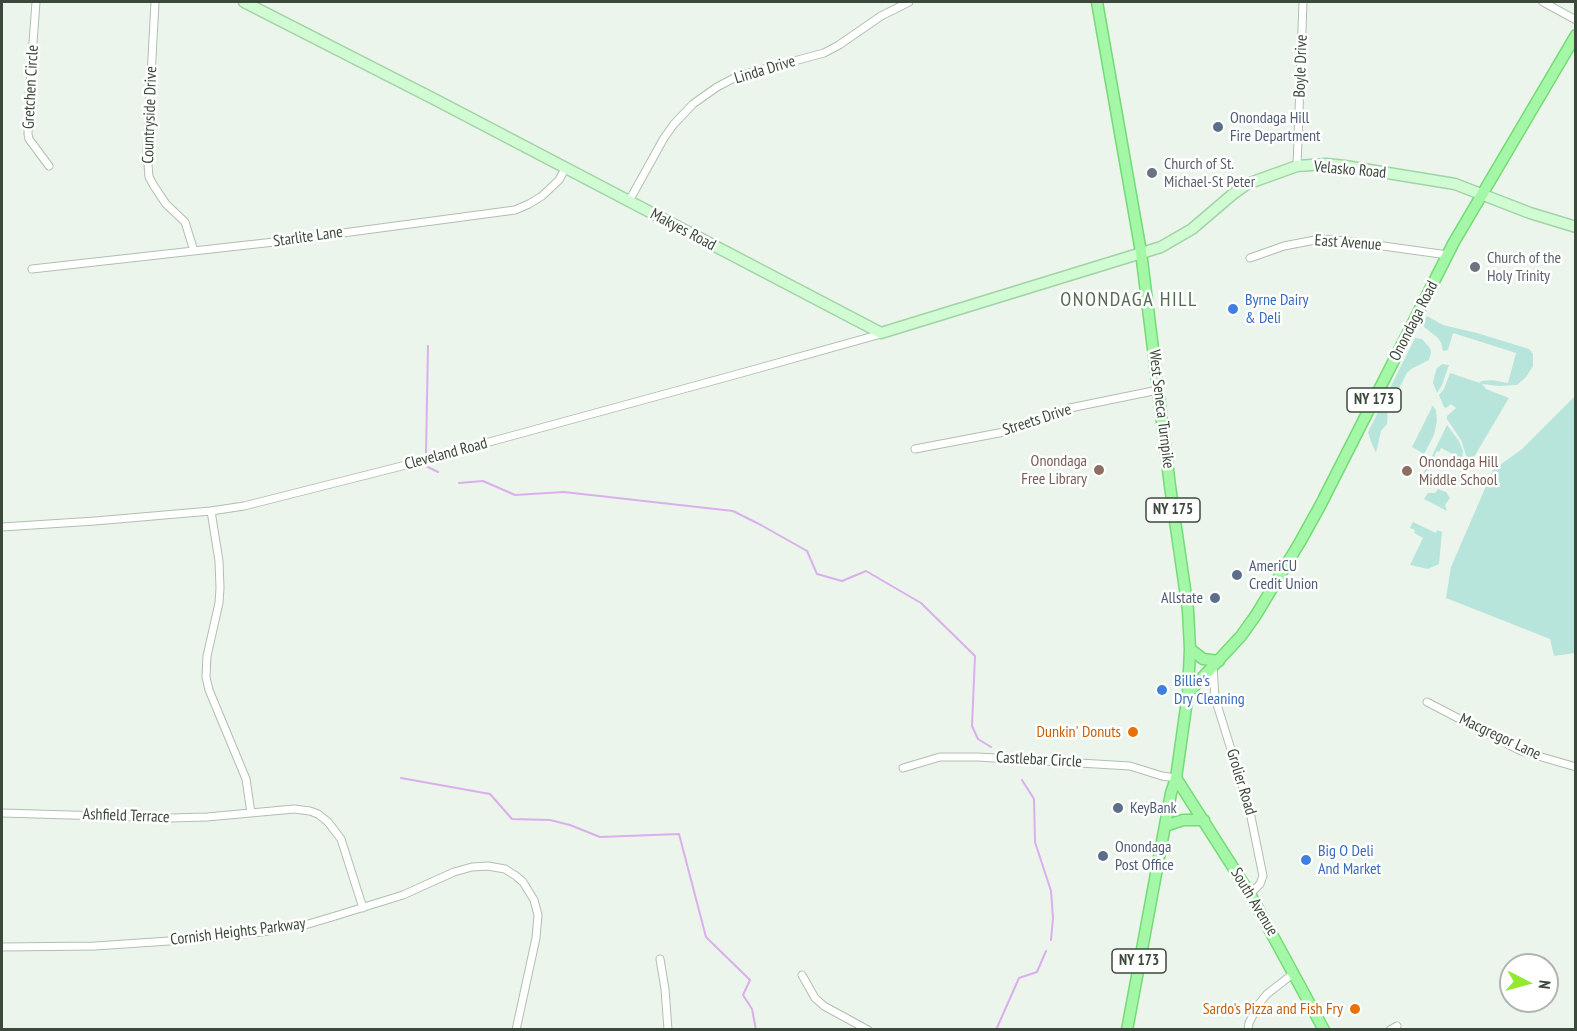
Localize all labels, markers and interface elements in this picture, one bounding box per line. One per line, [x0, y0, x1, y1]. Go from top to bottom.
street label: Boyle Drive [1290, 34, 1312, 98]
street label: Gretchen Circle [19, 44, 43, 130]
street label: Linda Drive [732, 52, 798, 88]
street label: Countryside Drive [139, 66, 161, 164]
place label: Onondaga Hill Fire Department [1230, 108, 1320, 146]
marker: Onondaga Hill Fire Department [1211, 120, 1225, 134]
place label: Church of St. Michael-St Peter [1164, 154, 1255, 192]
street label: Velasko Road [1313, 157, 1387, 183]
marker: Church of St. Michael-St Peter [1145, 166, 1159, 180]
street label: Makyes Road [647, 205, 719, 255]
street label: Starlite Lane [272, 223, 344, 251]
street label: East Avenue [1314, 231, 1382, 255]
place label: Church of the Holy Trinity [1487, 248, 1561, 286]
marker: Church of the Holy Trinity [1468, 260, 1482, 274]
street label: Onondaga Road [1386, 278, 1442, 364]
district label: ONONDAGA HILL [1060, 288, 1198, 312]
place label: Byrne Dairy & Deli [1245, 290, 1309, 328]
marker: Byrne Dairy & Deli [1226, 302, 1240, 316]
street label: West Seneca Turnpike [1144, 348, 1178, 470]
road number: NY 173 [1347, 388, 1401, 412]
street label: Streets Drive [1000, 400, 1074, 440]
street label: Cleveland Road [402, 434, 490, 474]
place label: Onondaga Free Library [1021, 451, 1087, 489]
place label: Onondaga Hill Middle School [1419, 452, 1498, 490]
marker: Onondaga Free Library [1092, 463, 1106, 477]
marker: Onondaga Hill Middle School [1400, 464, 1414, 478]
road number: NY 175 [1146, 498, 1200, 522]
place label: AmeriCU Credit Union [1249, 556, 1318, 594]
marker: AmeriCU Credit Union [1230, 568, 1244, 582]
place label: Allstate [1161, 588, 1203, 608]
marker: Allstate [1208, 591, 1222, 605]
place label: Billie's Dry Cleaning [1174, 671, 1245, 709]
marker: Billie's Dry Cleaning [1155, 683, 1169, 697]
street label: Macgregor Lane [1456, 710, 1544, 764]
place label: Dunkin' Donuts [1037, 722, 1121, 742]
marker: Dunkin' Donuts [1126, 725, 1140, 739]
street label: Grolier Road [1222, 747, 1260, 817]
street label: Castlebar Circle [996, 748, 1082, 772]
place label: KeyBank [1130, 798, 1177, 818]
marker: KeyBank [1111, 801, 1125, 815]
street label: Ashfield Terrace [82, 805, 170, 827]
place label: Onondaga Post Office [1115, 837, 1174, 875]
place label: Big O Deli And Market [1318, 841, 1381, 879]
marker: Onondaga Post Office [1096, 849, 1110, 863]
marker: Big O Deli And Market [1299, 853, 1313, 867]
street label: South Avenue [1226, 864, 1282, 940]
street label: Cornish Heights Parkway [169, 914, 307, 950]
road number: NY 173 [1112, 949, 1166, 973]
north arrow [1499, 953, 1559, 1013]
text: N [1535, 979, 1555, 990]
place label: Sardo's Pizza and Fish Fry [1203, 999, 1343, 1019]
marker: Sardo's Pizza and Fish Fry [1348, 1002, 1362, 1016]

